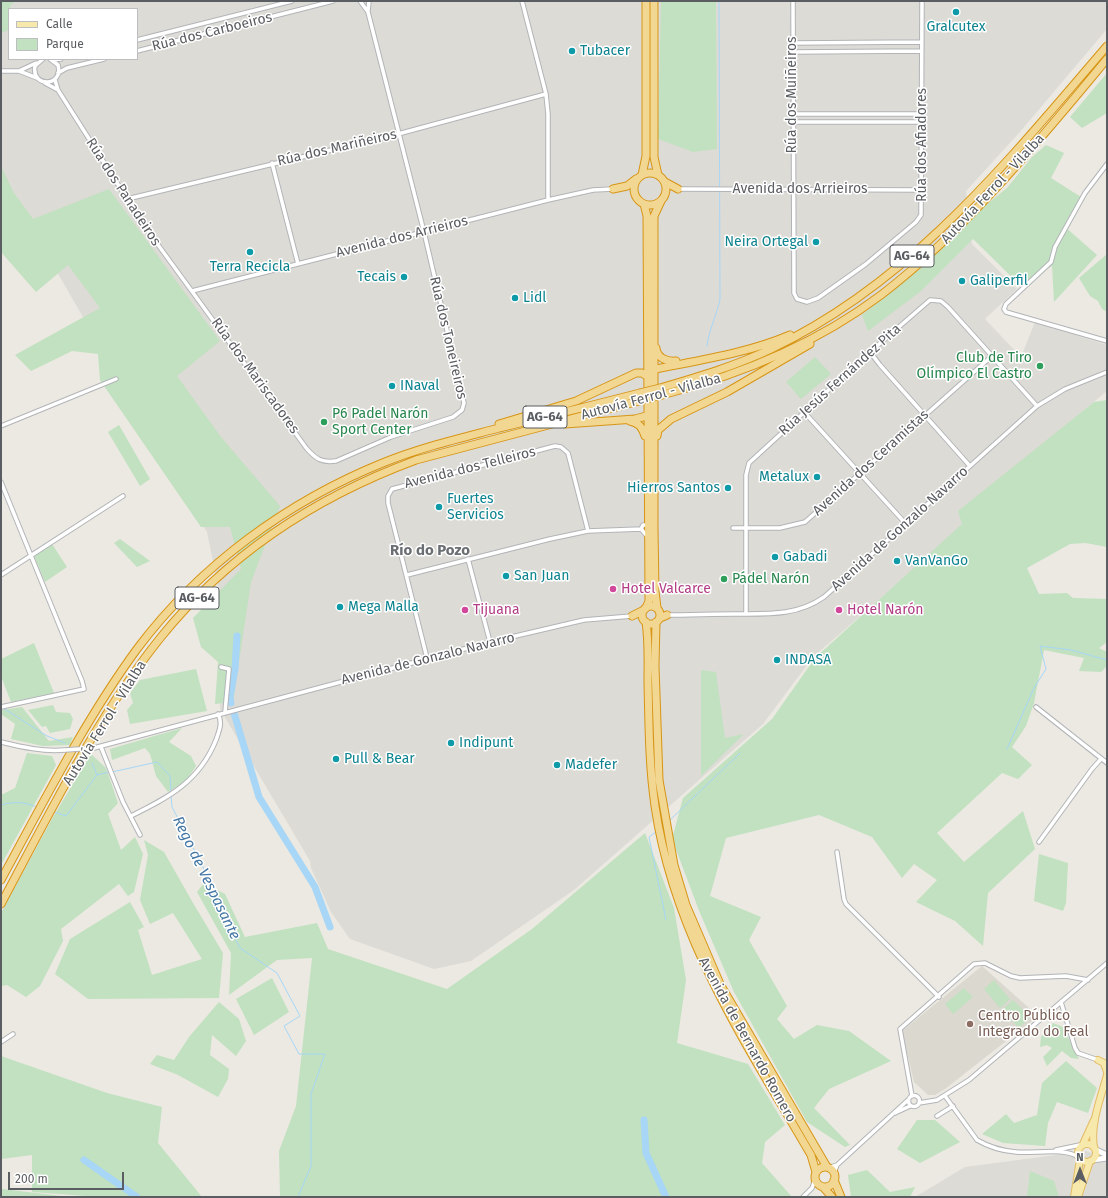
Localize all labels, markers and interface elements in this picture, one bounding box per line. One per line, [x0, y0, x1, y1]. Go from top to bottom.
marker: Gralcutex [951, 7, 961, 17]
legend [8, 8, 138, 60]
street label: Rúa dos Carboeiros [150, 9, 274, 55]
text: Calle [46, 17, 73, 31]
place label: Gralcutex [926, 19, 986, 35]
street label: Rúa dos Muiñeiros [784, 36, 800, 154]
text: Parque [46, 37, 84, 51]
place label: Tubacer [580, 43, 630, 59]
marker: Tubacer [567, 46, 577, 56]
street label: Rúa dos Afiadores [914, 88, 930, 202]
street label: Rúa dos Mariñeiros [276, 126, 398, 170]
street label: Autovía Ferrol - Vilalba [938, 131, 1048, 247]
street label: Rúa dos Panadeiros [82, 135, 164, 249]
street label: Avenida dos Arrieiros [732, 181, 868, 197]
street label: Avenida dos Arrieiros [334, 212, 470, 262]
place label: Neira Ortegal [724, 234, 808, 250]
marker: Neira Ortegal [811, 237, 821, 247]
road number: AG-64 [890, 245, 934, 267]
marker: Terra Recicla [245, 247, 255, 257]
place label: Terra Recicla [210, 259, 290, 275]
place label: Tecais [357, 269, 396, 285]
marker: Tecais [399, 272, 409, 282]
place label: Galiperfil [970, 273, 1028, 289]
street label: Rúa dos Toneireiros [426, 275, 470, 401]
marker: Galiperfil [957, 276, 967, 286]
place label: Lidl [523, 290, 546, 306]
marker: Lidl [510, 293, 520, 303]
street label: Rúa dos Mariscadores [207, 315, 303, 437]
street label: Rúa Jesús Fernández Pita [775, 321, 905, 439]
place label: Club de Tiro Olímpico El Castro [917, 350, 1032, 382]
marker: Club de Tiro Olímpico El Castro [1035, 361, 1045, 371]
street label: Autovía Ferrol - Vilalba [579, 370, 723, 424]
place label: INaval [400, 378, 439, 394]
marker: INaval [387, 381, 397, 391]
place label: P6 Padel Narón Sport Center [332, 406, 429, 438]
road number: AG-64 [523, 406, 567, 428]
street label: Avenida dos Ceramistas [810, 406, 932, 520]
marker: P6 Padel Narón Sport Center [319, 417, 329, 427]
street label: Avenida dos Telleiros [403, 444, 537, 492]
street label: Avenida de Gonzalo Navarro [828, 463, 972, 595]
place label: Metalux [759, 469, 809, 485]
marker: Metalux [812, 472, 822, 482]
place label: Hierros Santos [627, 480, 720, 496]
marker: Hierros Santos [723, 483, 733, 493]
place label: Fuertes Servicios [447, 491, 504, 524]
marker: Fuertes Servicios [434, 502, 444, 512]
district label: Río do Pozo [390, 542, 470, 560]
place label: Gabadi [783, 549, 828, 565]
marker: Gabadi [770, 552, 780, 562]
place label: VanVanGo [905, 553, 968, 569]
marker: VanVanGo [892, 556, 902, 566]
place label: San Juan [514, 568, 569, 584]
marker: San Juan [501, 571, 511, 581]
place label: Pádel Narón [732, 571, 809, 587]
marker: Pádel Narón [719, 574, 729, 584]
place label: Hotel Valcarce [621, 581, 711, 597]
marker: Hotel Valcarce [608, 584, 618, 594]
road number: AG-64 [175, 587, 219, 609]
place label: Mega Malla [348, 599, 419, 615]
marker: Mega Malla [335, 602, 345, 612]
place label: Tijuana [473, 602, 520, 618]
place label: Hotel Narón [847, 602, 924, 618]
marker: Tijuana [460, 605, 470, 615]
marker: Hotel Narón [834, 605, 844, 615]
street label: Avenida de Gonzalo Navarro [339, 629, 517, 689]
place label: INDASA [785, 652, 831, 668]
marker: INDASA [772, 655, 782, 665]
street label: Autovía Ferrol - Vilalba [60, 657, 150, 789]
place label: Indipunt [459, 735, 513, 751]
marker: Indipunt [446, 738, 456, 748]
place label: Pull & Bear [344, 751, 415, 767]
marker: Pull & Bear [331, 754, 341, 764]
place label: Madefer [565, 757, 617, 773]
marker: Madefer [552, 760, 562, 770]
water label: Rego de Vespasante [168, 813, 244, 943]
street label: Avenida de Bernardo Romero [695, 955, 799, 1125]
place label: Centro Público Integrado do Feal [978, 1008, 1089, 1040]
marker: Centro Público Integrado do Feal [965, 1019, 975, 1029]
north arrow [1060, 1150, 1100, 1190]
text: N [1076, 1151, 1084, 1164]
scale bar [10, 1164, 126, 1190]
text: 200 m [15, 1172, 48, 1186]

